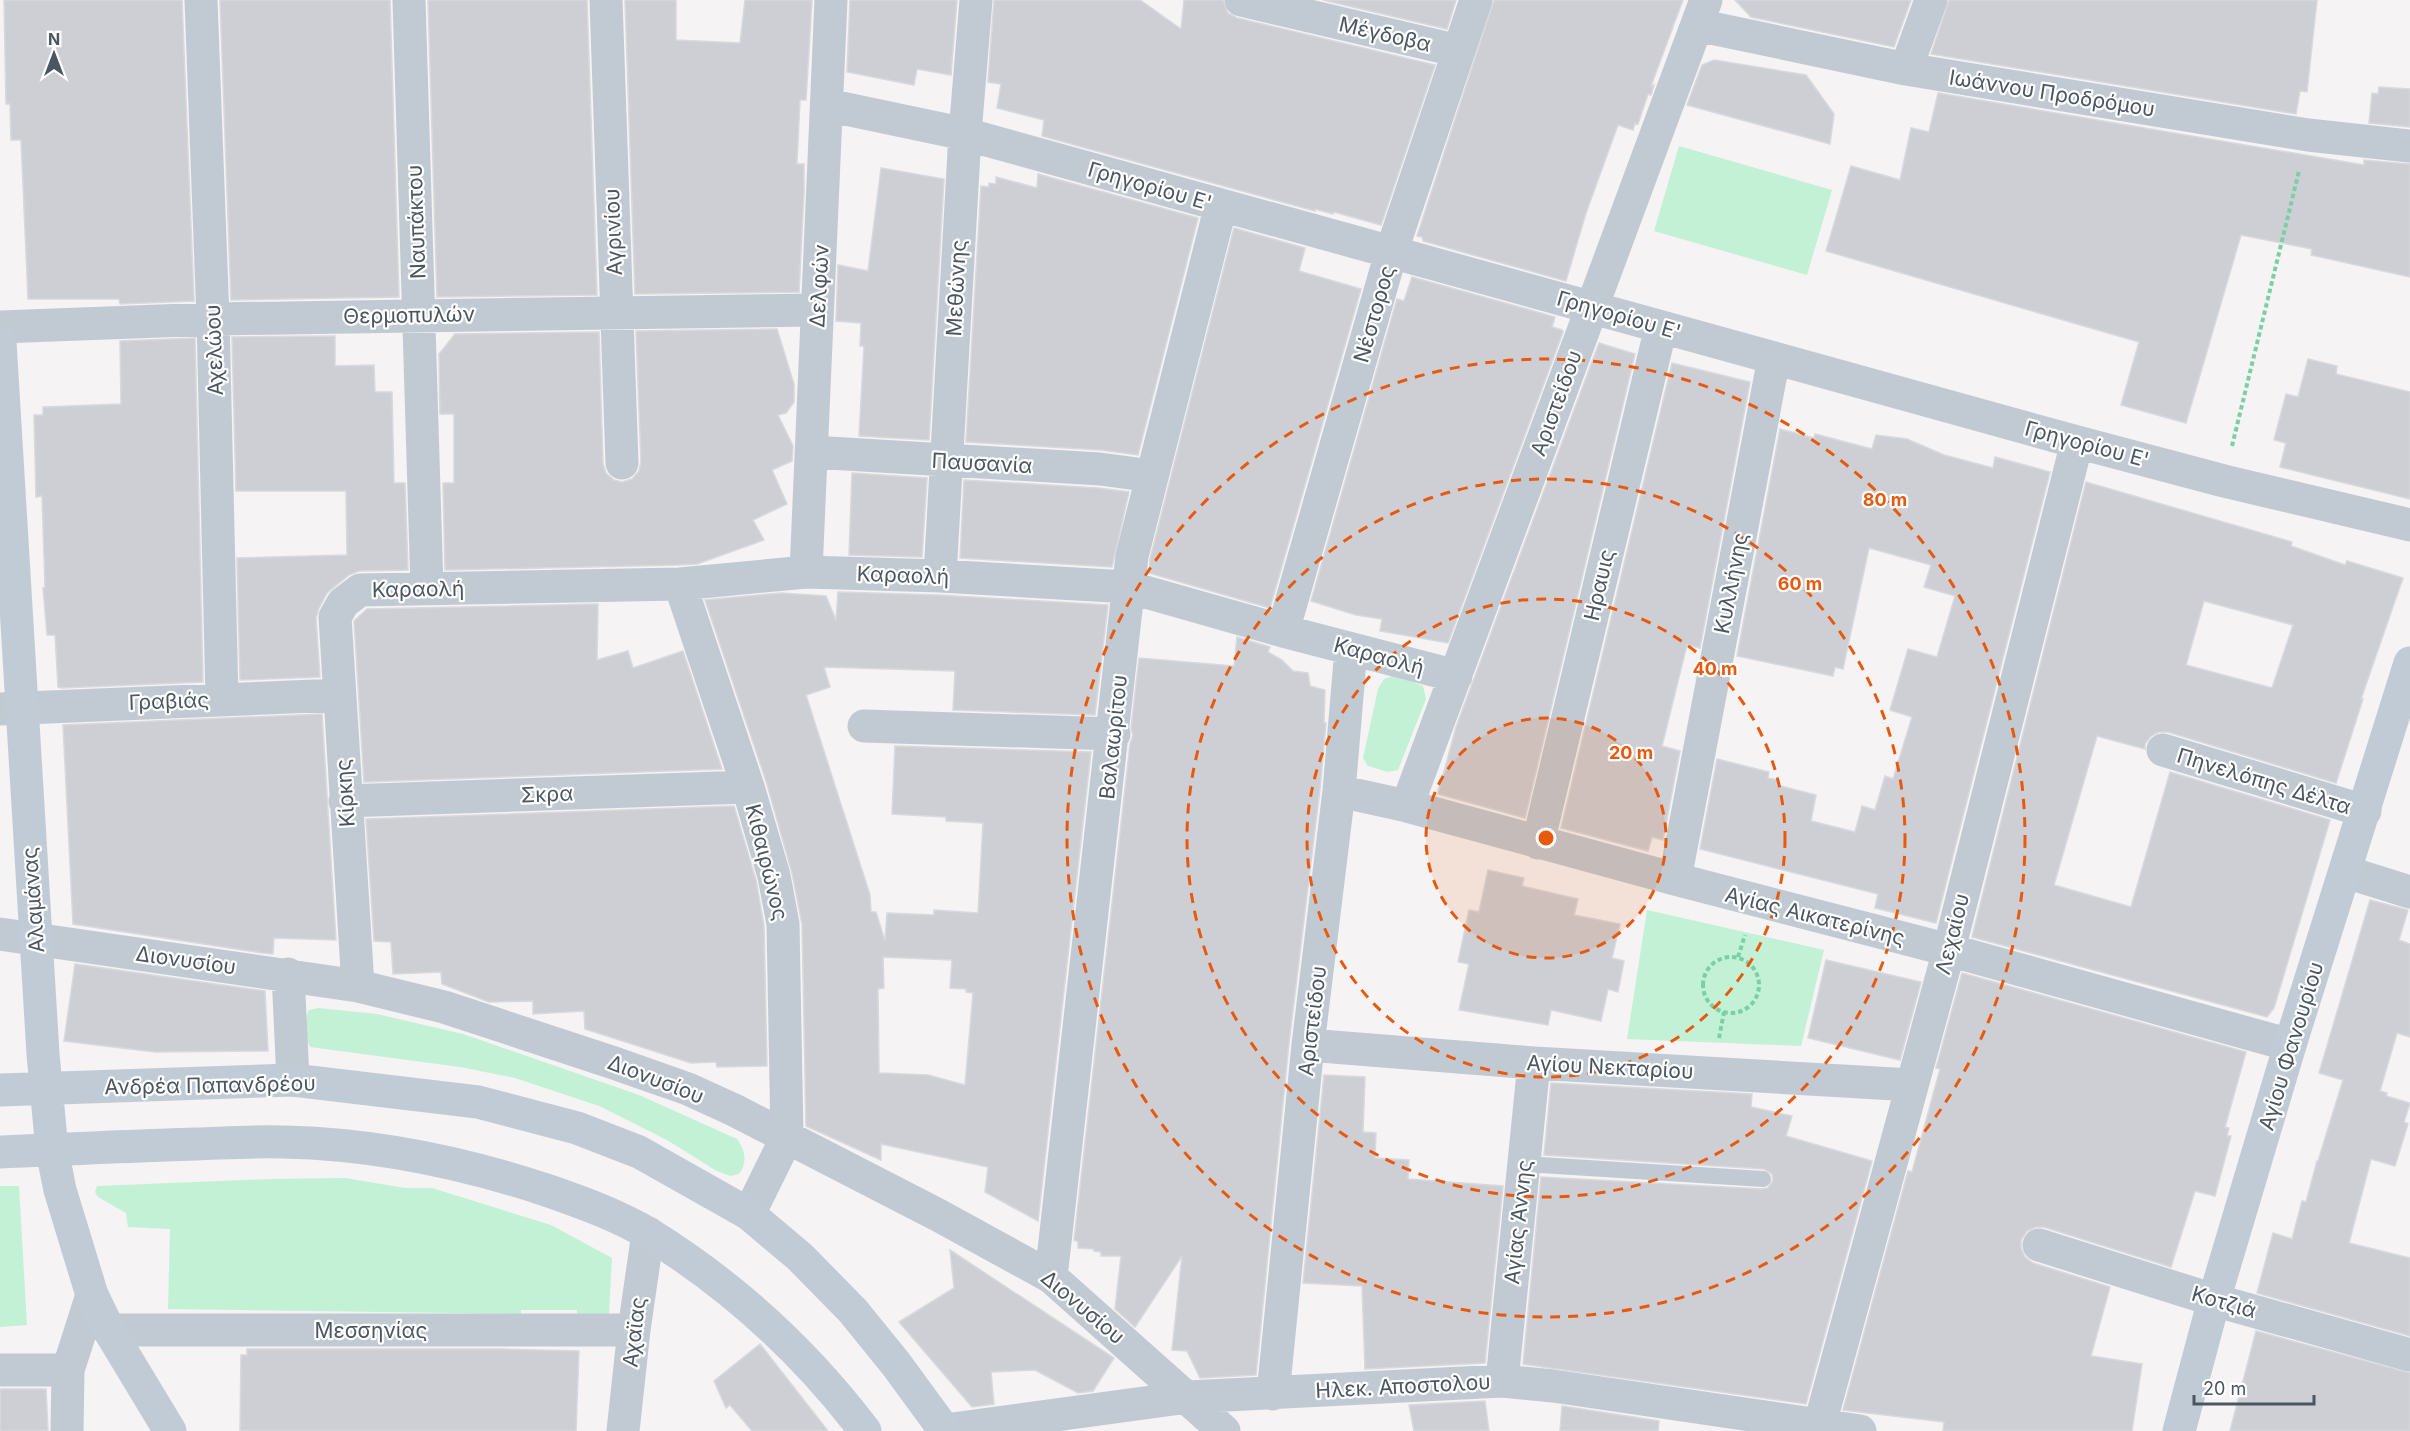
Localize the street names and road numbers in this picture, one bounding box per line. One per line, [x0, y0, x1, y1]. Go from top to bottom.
street label: Μέγδοβα [1337, 11, 1433, 57]
street label: Ιωάννου Προδρόμου [1947, 64, 2157, 122]
street label: Γρηγορίου Ε' [1085, 156, 1215, 216]
street label: Ναυπάκτου [402, 165, 430, 279]
street label: Αγρινίου [599, 188, 627, 276]
street label: Μεθώνης [941, 239, 971, 337]
street label: Δελφών [804, 244, 834, 328]
street label: Νέστορος [1348, 263, 1400, 365]
street label: Γρηγορίου Ε' [1554, 285, 1684, 345]
street label: Θερμοπυλών [343, 301, 475, 329]
street label: Αχελώου [200, 304, 228, 396]
street label: Αριστείδου [1525, 347, 1587, 459]
street label: Γρηγορίου Ε' [2022, 415, 2152, 473]
street label: Παυσανία [931, 448, 1033, 478]
street label: Κυλλήνης [1709, 530, 1753, 636]
street label: Ηραυις [1579, 547, 1619, 623]
street label: Καραολή [856, 561, 950, 589]
street label: Καραολή [372, 576, 464, 602]
street label: Καραολή [1331, 632, 1427, 680]
street label: Βαλαωρίτου [1094, 673, 1132, 801]
street label: Γραβιάς [128, 687, 210, 715]
street label: Πηνελόπης Δέλτα [2174, 743, 2354, 819]
street label: Κίρκης [330, 758, 360, 828]
street label: Σκρα [520, 781, 574, 807]
street label: Κιθαιρώνος [740, 801, 794, 923]
street label: Αλαμάνας [17, 846, 49, 954]
street label: Αγίας Αικατερίνης [1722, 882, 1908, 950]
street label: Λεχαίου [1930, 891, 1974, 977]
street label: Διονυσίου [134, 941, 238, 979]
street label: Αγίου Φανουρίου [2253, 959, 2329, 1133]
street label: Αριστείδου [1293, 965, 1331, 1077]
street label: Διονυσίου [604, 1049, 708, 1109]
street label: Αγίου Νεκταρίου [1526, 1050, 1694, 1084]
street label: Ανδρέα Παπανδρέου [104, 1071, 316, 1099]
street label: Αγίας Άννης [1499, 1159, 1537, 1285]
street label: Διονυσίου [1036, 1265, 1130, 1349]
street label: Κοτζιά [2189, 1281, 2259, 1323]
street label: Αχαϊας [617, 1295, 651, 1369]
street label: Μεσσηνίας [315, 1318, 427, 1343]
street label: Ηλεκ. Αποστολου [1315, 1369, 1491, 1403]

